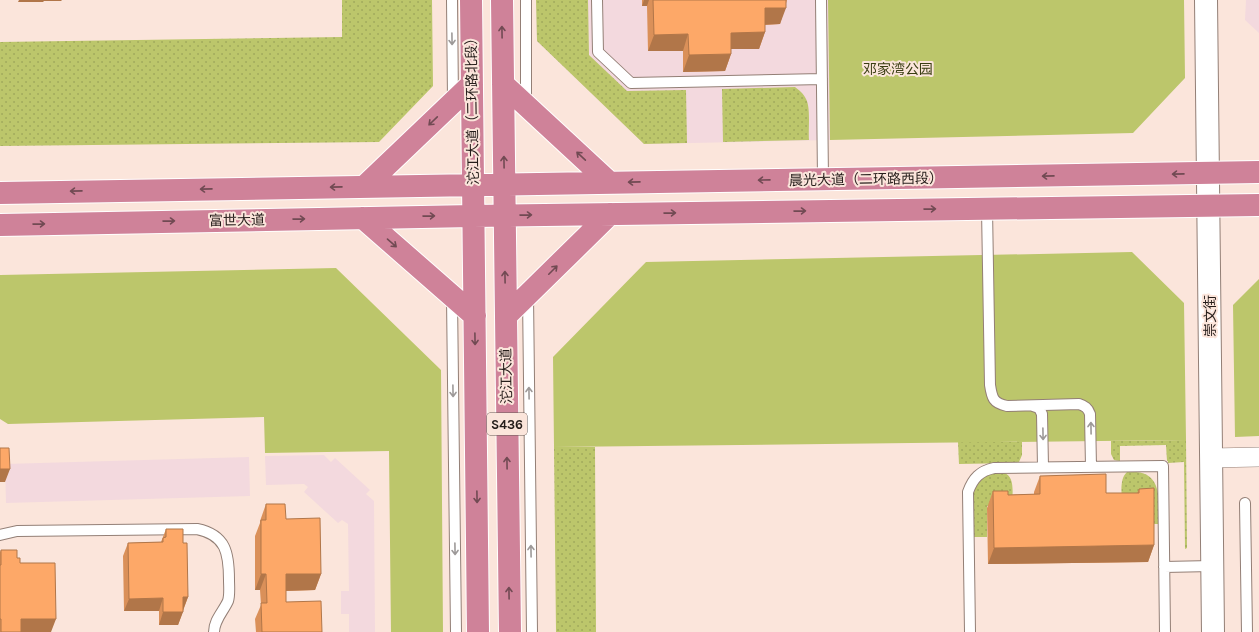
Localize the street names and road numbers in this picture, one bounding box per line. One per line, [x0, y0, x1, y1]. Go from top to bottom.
street label: 沱江大道（二环路北段） [463, 31, 482, 185]
street label: 晨光大道（二环路西段） [789, 170, 943, 189]
street label: 富世大道 [209, 212, 265, 229]
street label: 崇文街 [1202, 295, 1219, 337]
street label: 沱江大道 [498, 348, 515, 404]
road number: S436 [487, 413, 527, 435]

